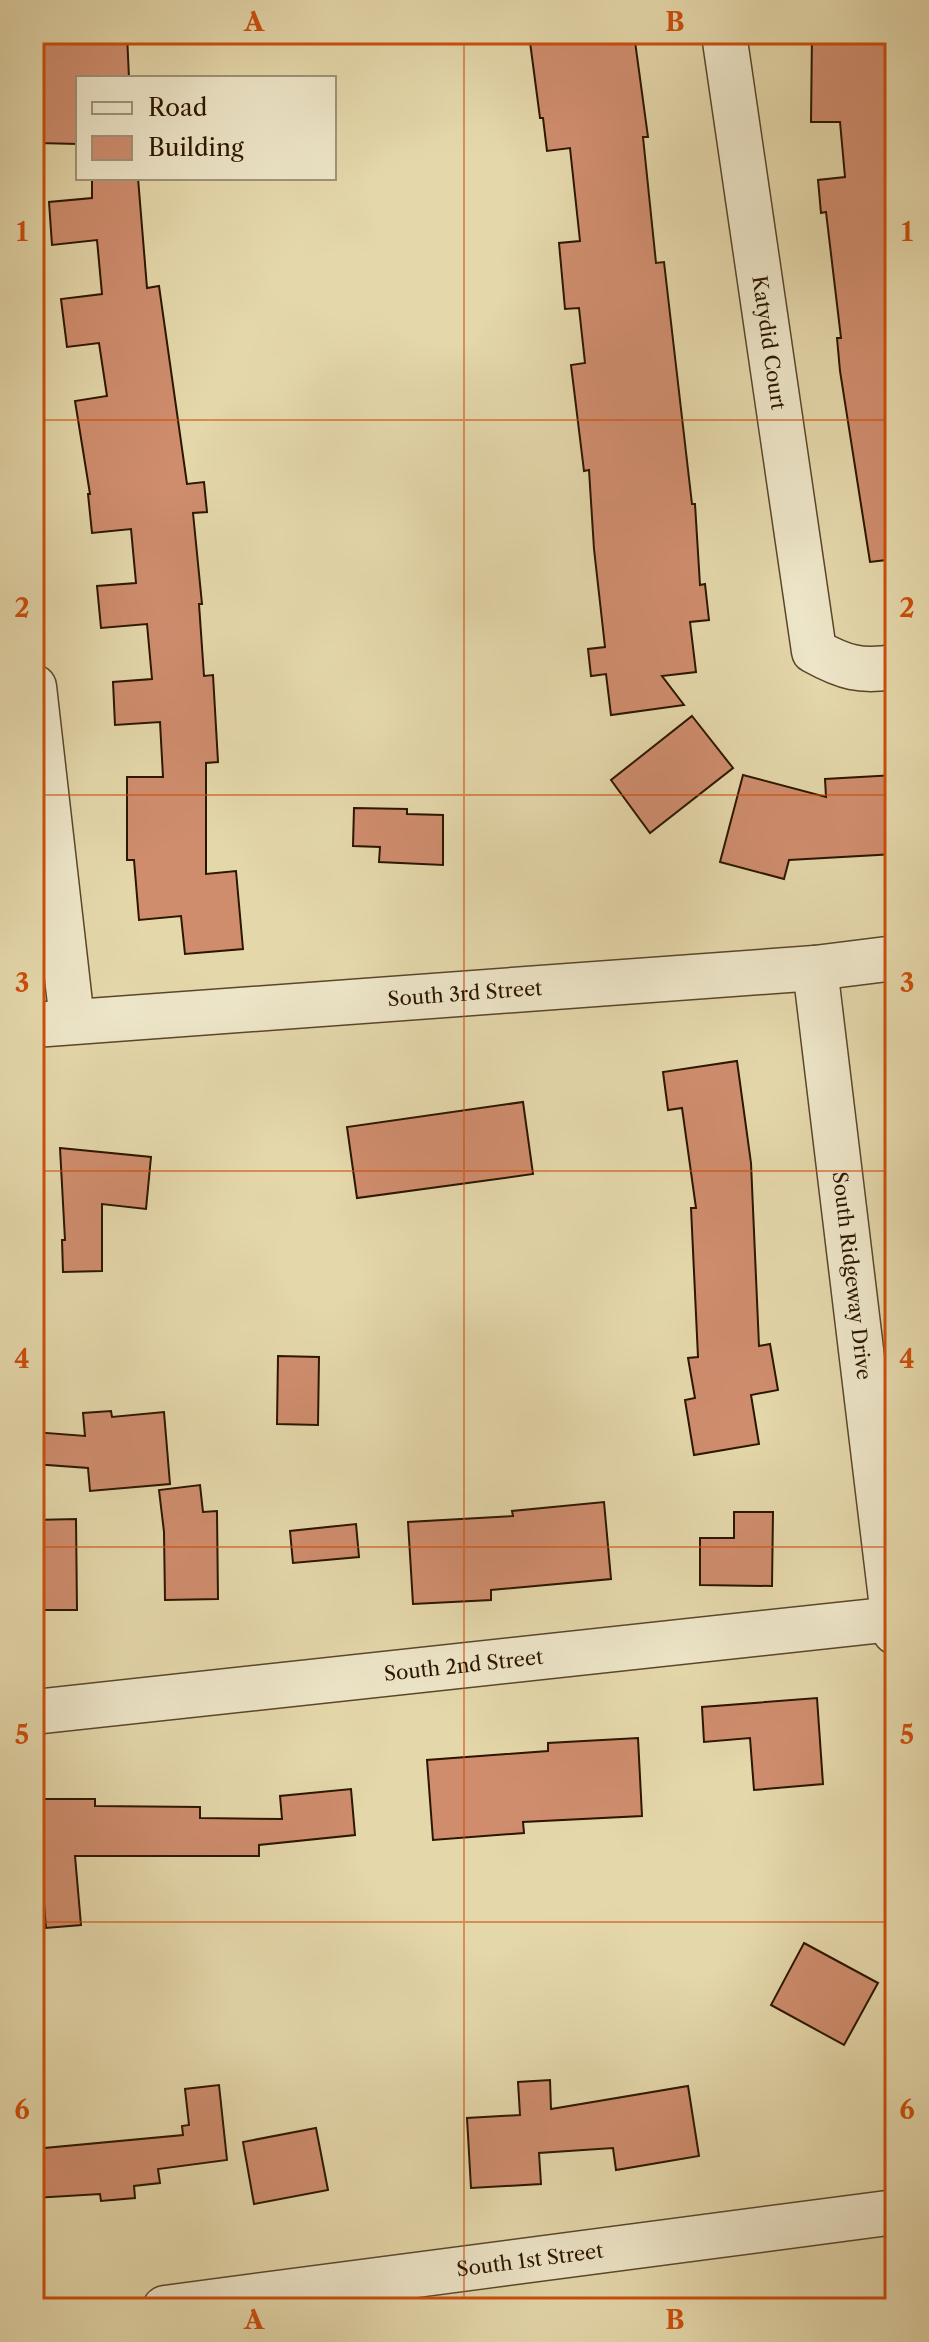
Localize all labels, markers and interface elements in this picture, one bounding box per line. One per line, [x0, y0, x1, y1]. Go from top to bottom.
text: A [243, 6, 265, 38]
text: B [665, 6, 685, 38]
legend [76, 76, 336, 180]
text: Road [148, 93, 208, 122]
text: Building [148, 133, 244, 162]
text: 1 [16, 216, 28, 248]
text: 1 [901, 216, 913, 248]
street label: Katydid Court [747, 274, 791, 411]
text: 2 [14, 592, 30, 624]
text: 2 [899, 592, 915, 624]
text: 3 [15, 967, 29, 999]
text: 3 [900, 967, 914, 999]
street label: South 3rd Street [387, 976, 543, 1011]
street label: South Ridgeway Drive [828, 1170, 877, 1381]
text: 4 [14, 1343, 30, 1375]
text: 4 [899, 1343, 915, 1375]
street label: South 2nd Street [383, 1645, 544, 1686]
text: 5 [15, 1719, 29, 1751]
text: 5 [900, 1719, 914, 1751]
text: 6 [14, 2094, 30, 2126]
text: 6 [899, 2094, 915, 2126]
street label: South 1st Street [455, 2238, 605, 2282]
text: A [243, 2304, 265, 2336]
text: B [665, 2304, 685, 2336]

